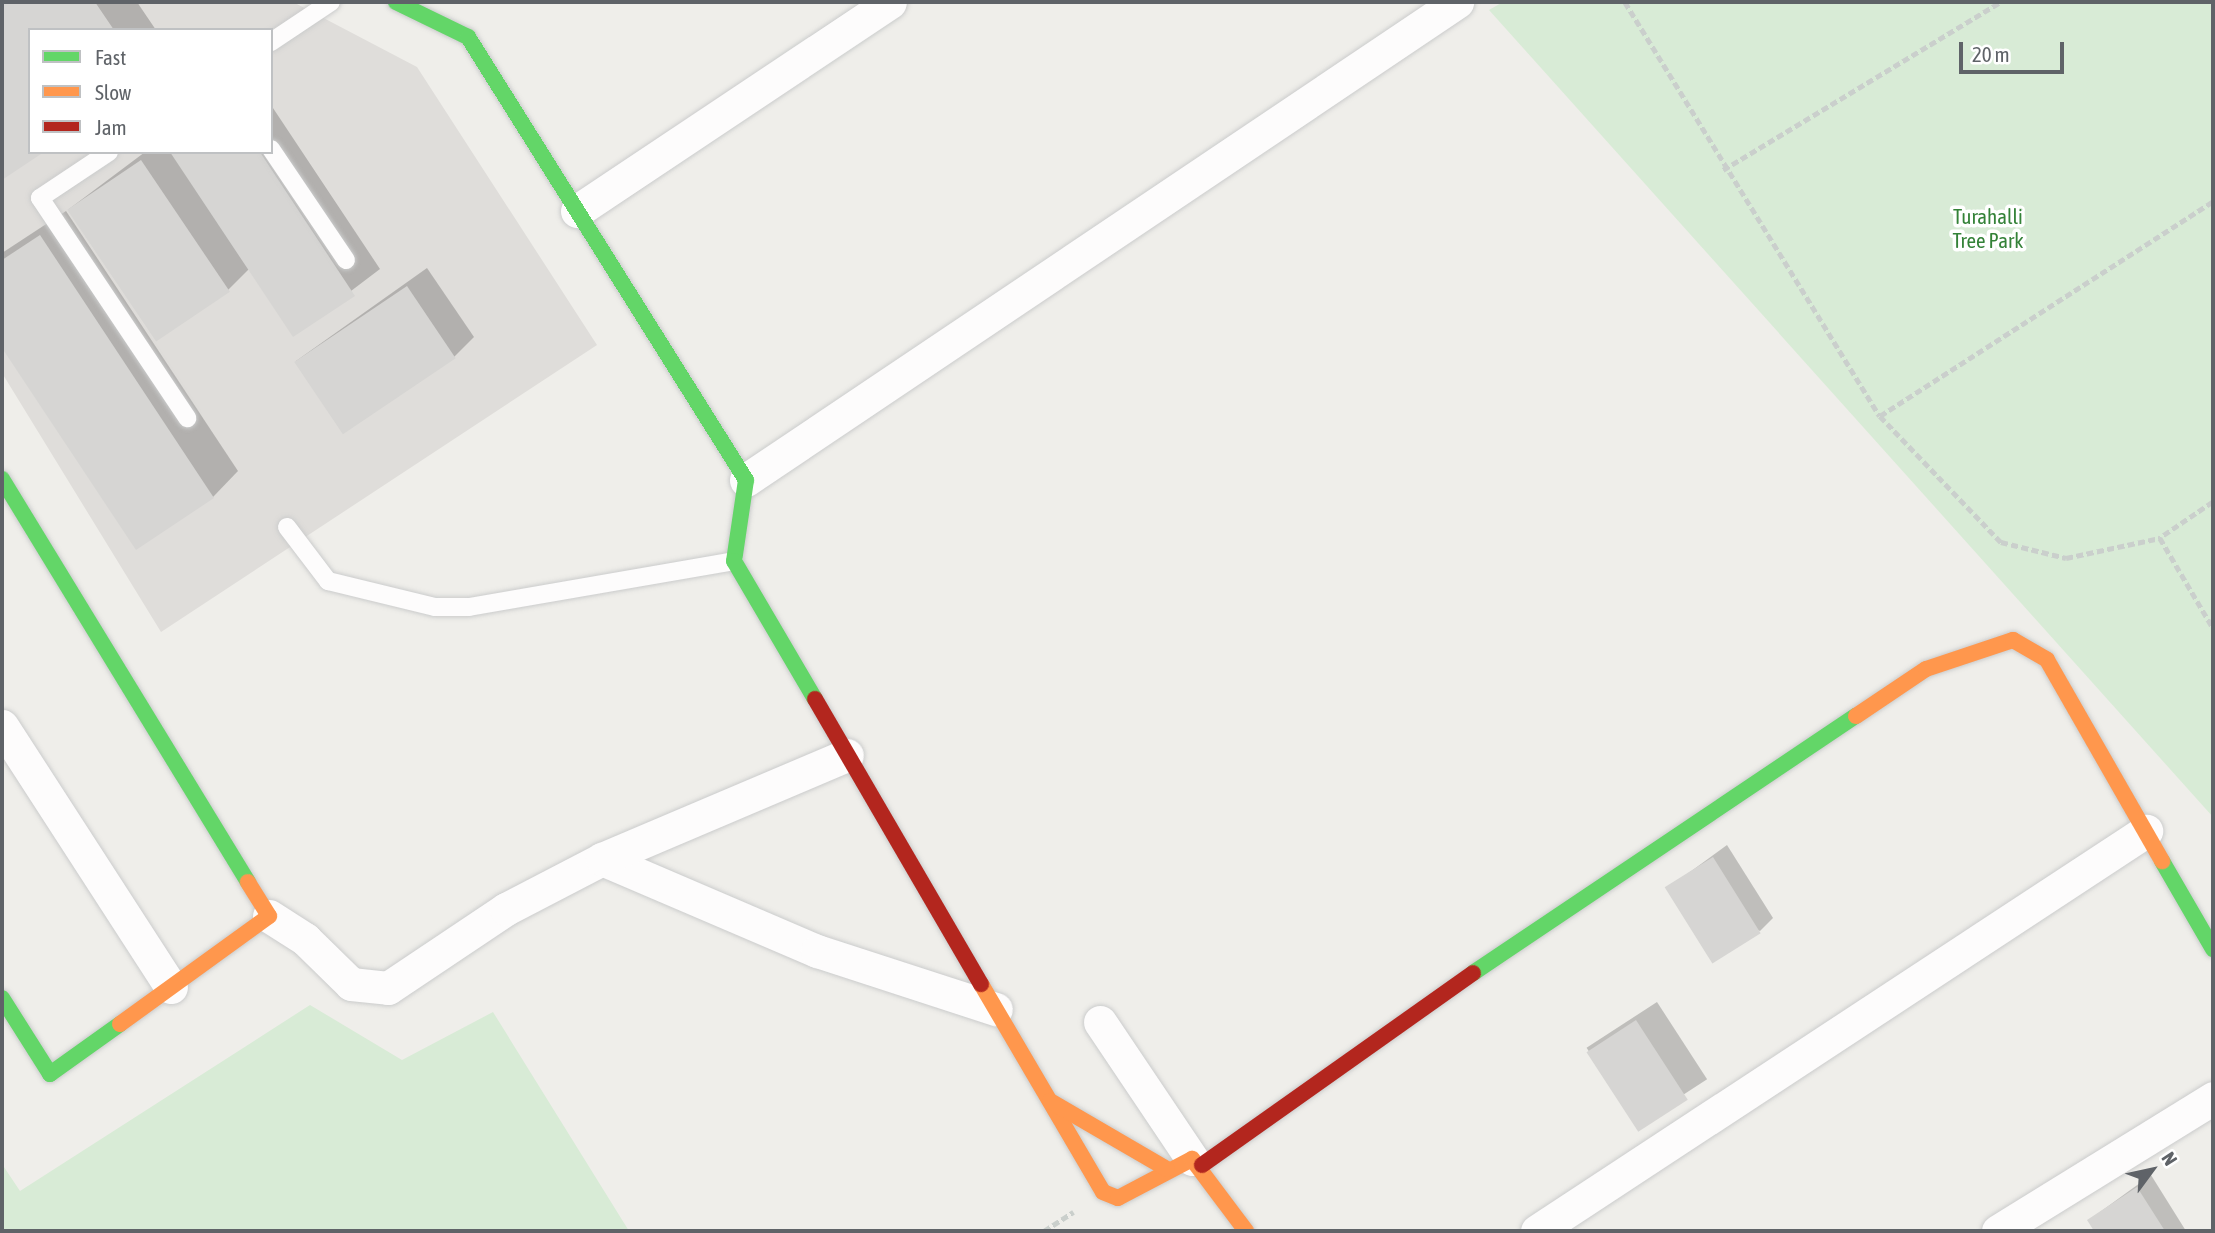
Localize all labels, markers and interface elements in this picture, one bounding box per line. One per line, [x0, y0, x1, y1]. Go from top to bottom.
legend [28, 28, 273, 154]
scale bar [1963, 28, 2068, 72]
text: 20 m [1972, 42, 2010, 66]
text: Fast [95, 45, 126, 69]
text: Slow [95, 80, 131, 104]
text: Jam [95, 115, 127, 139]
park label: Turahalli Tree Park [1952, 203, 2024, 253]
north arrow [2117, 1135, 2187, 1205]
text: N [2157, 1148, 2182, 1169]

